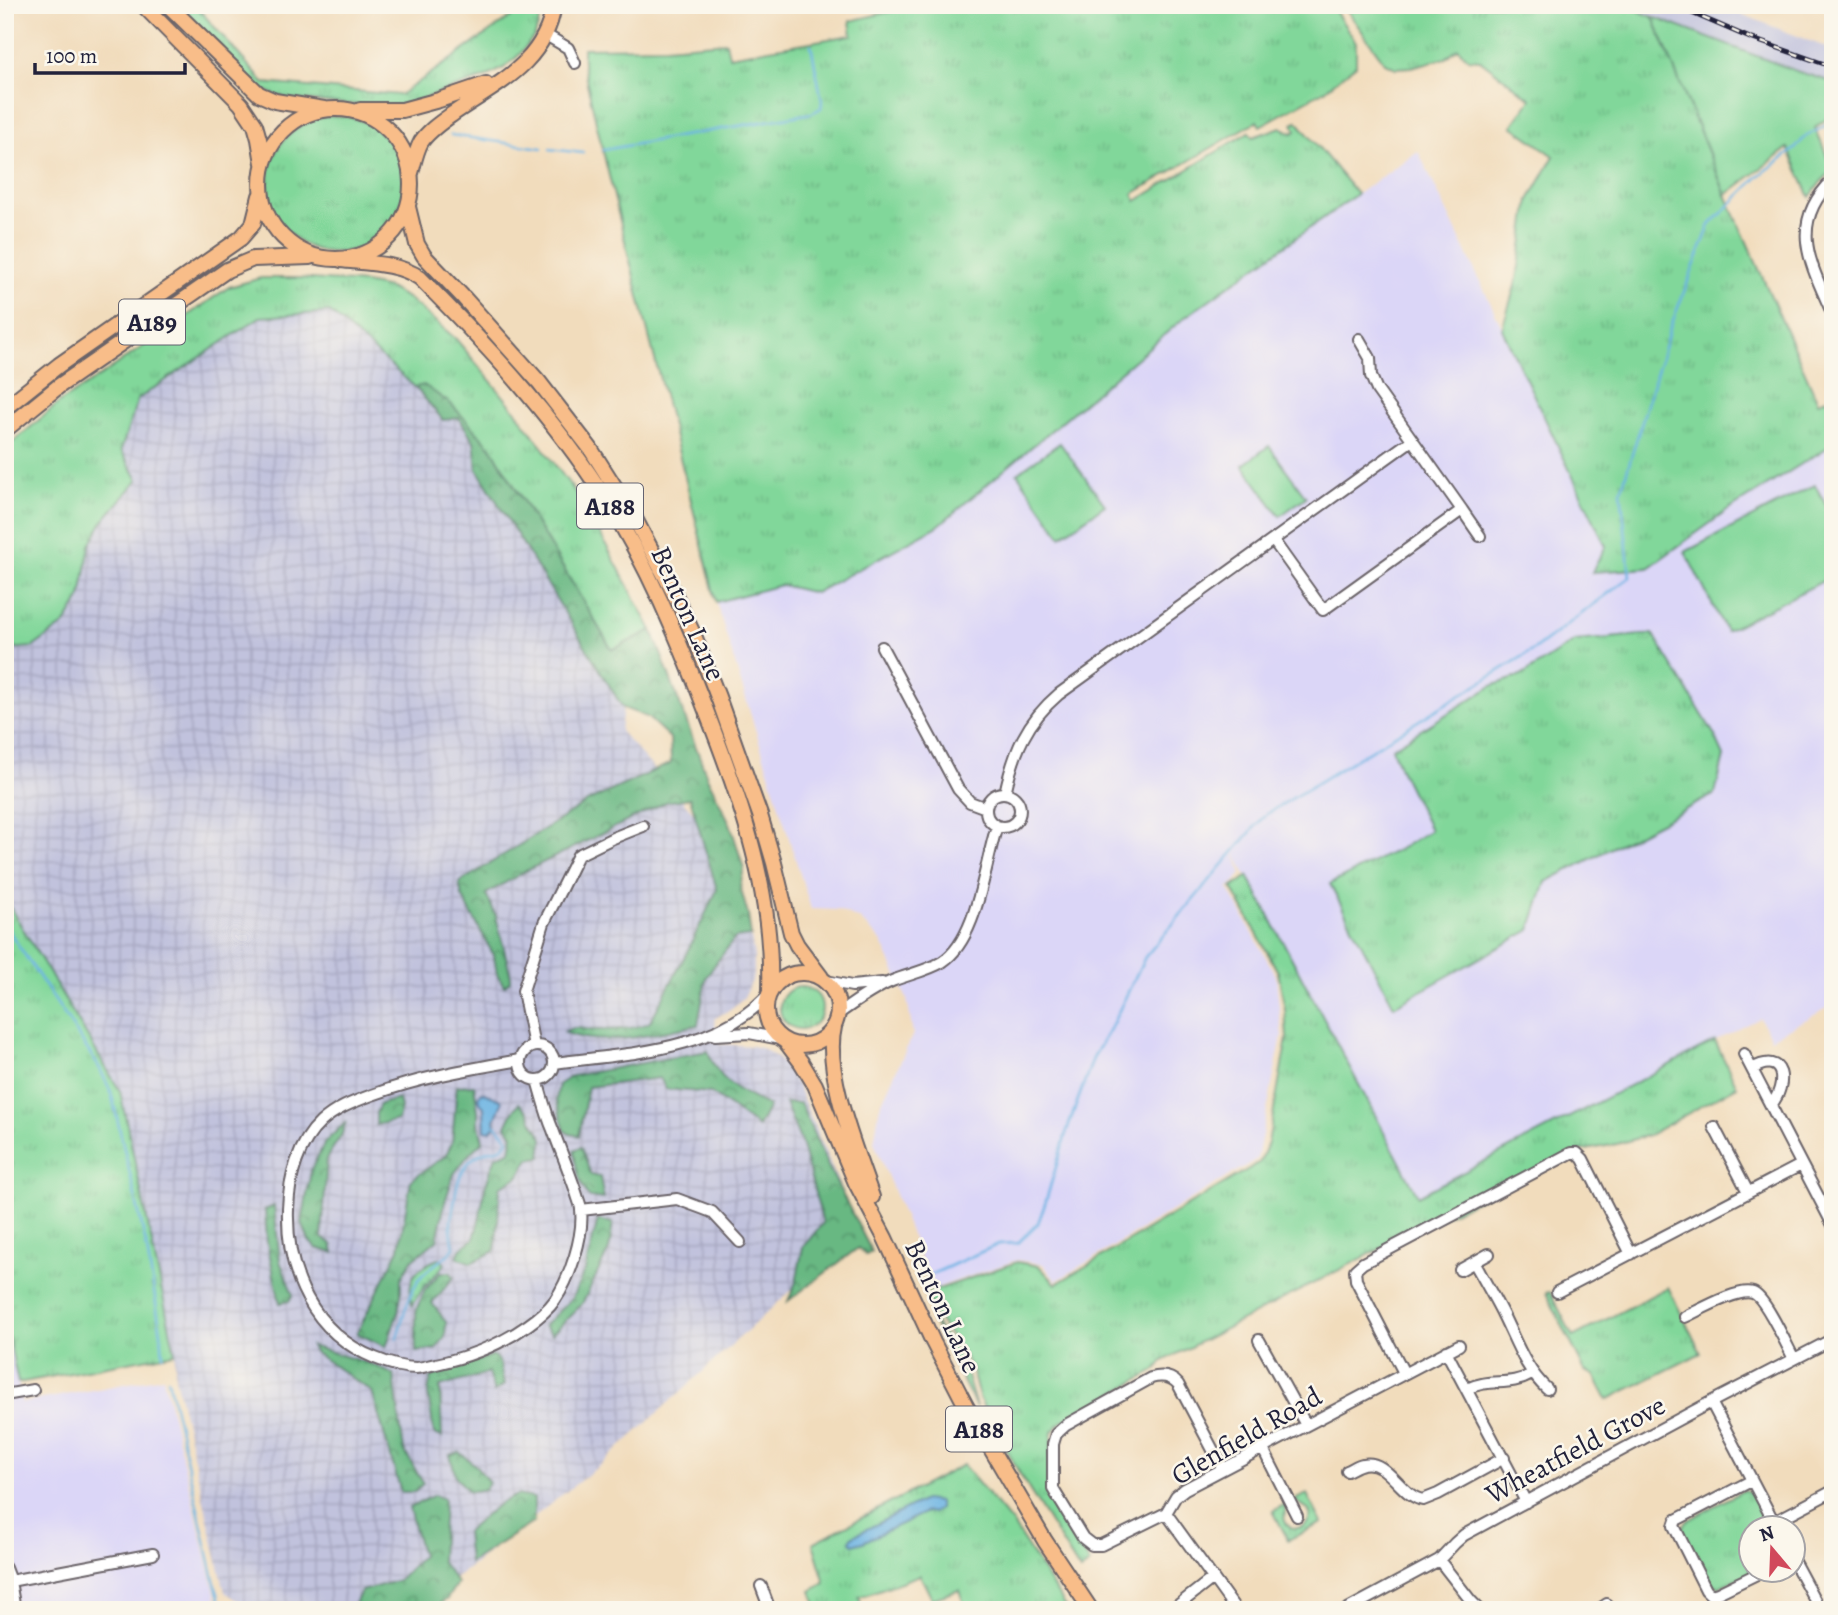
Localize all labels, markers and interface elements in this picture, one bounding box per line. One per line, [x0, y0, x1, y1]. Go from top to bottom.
scale bar [35, 32, 186, 76]
text: 100 m [46, 42, 97, 70]
road number: A189 [119, 300, 185, 344]
road number: A188 [577, 484, 643, 528]
street label: Benton Lane [642, 540, 735, 687]
street label: Benton Lane [896, 1233, 991, 1379]
street label: Glenfield Road [1164, 1377, 1329, 1494]
street label: Wheatfield Grove [1478, 1386, 1672, 1514]
road number: A188 [946, 1406, 1012, 1452]
north arrow [1736, 1514, 1806, 1584]
text: N [1756, 1519, 1778, 1548]

